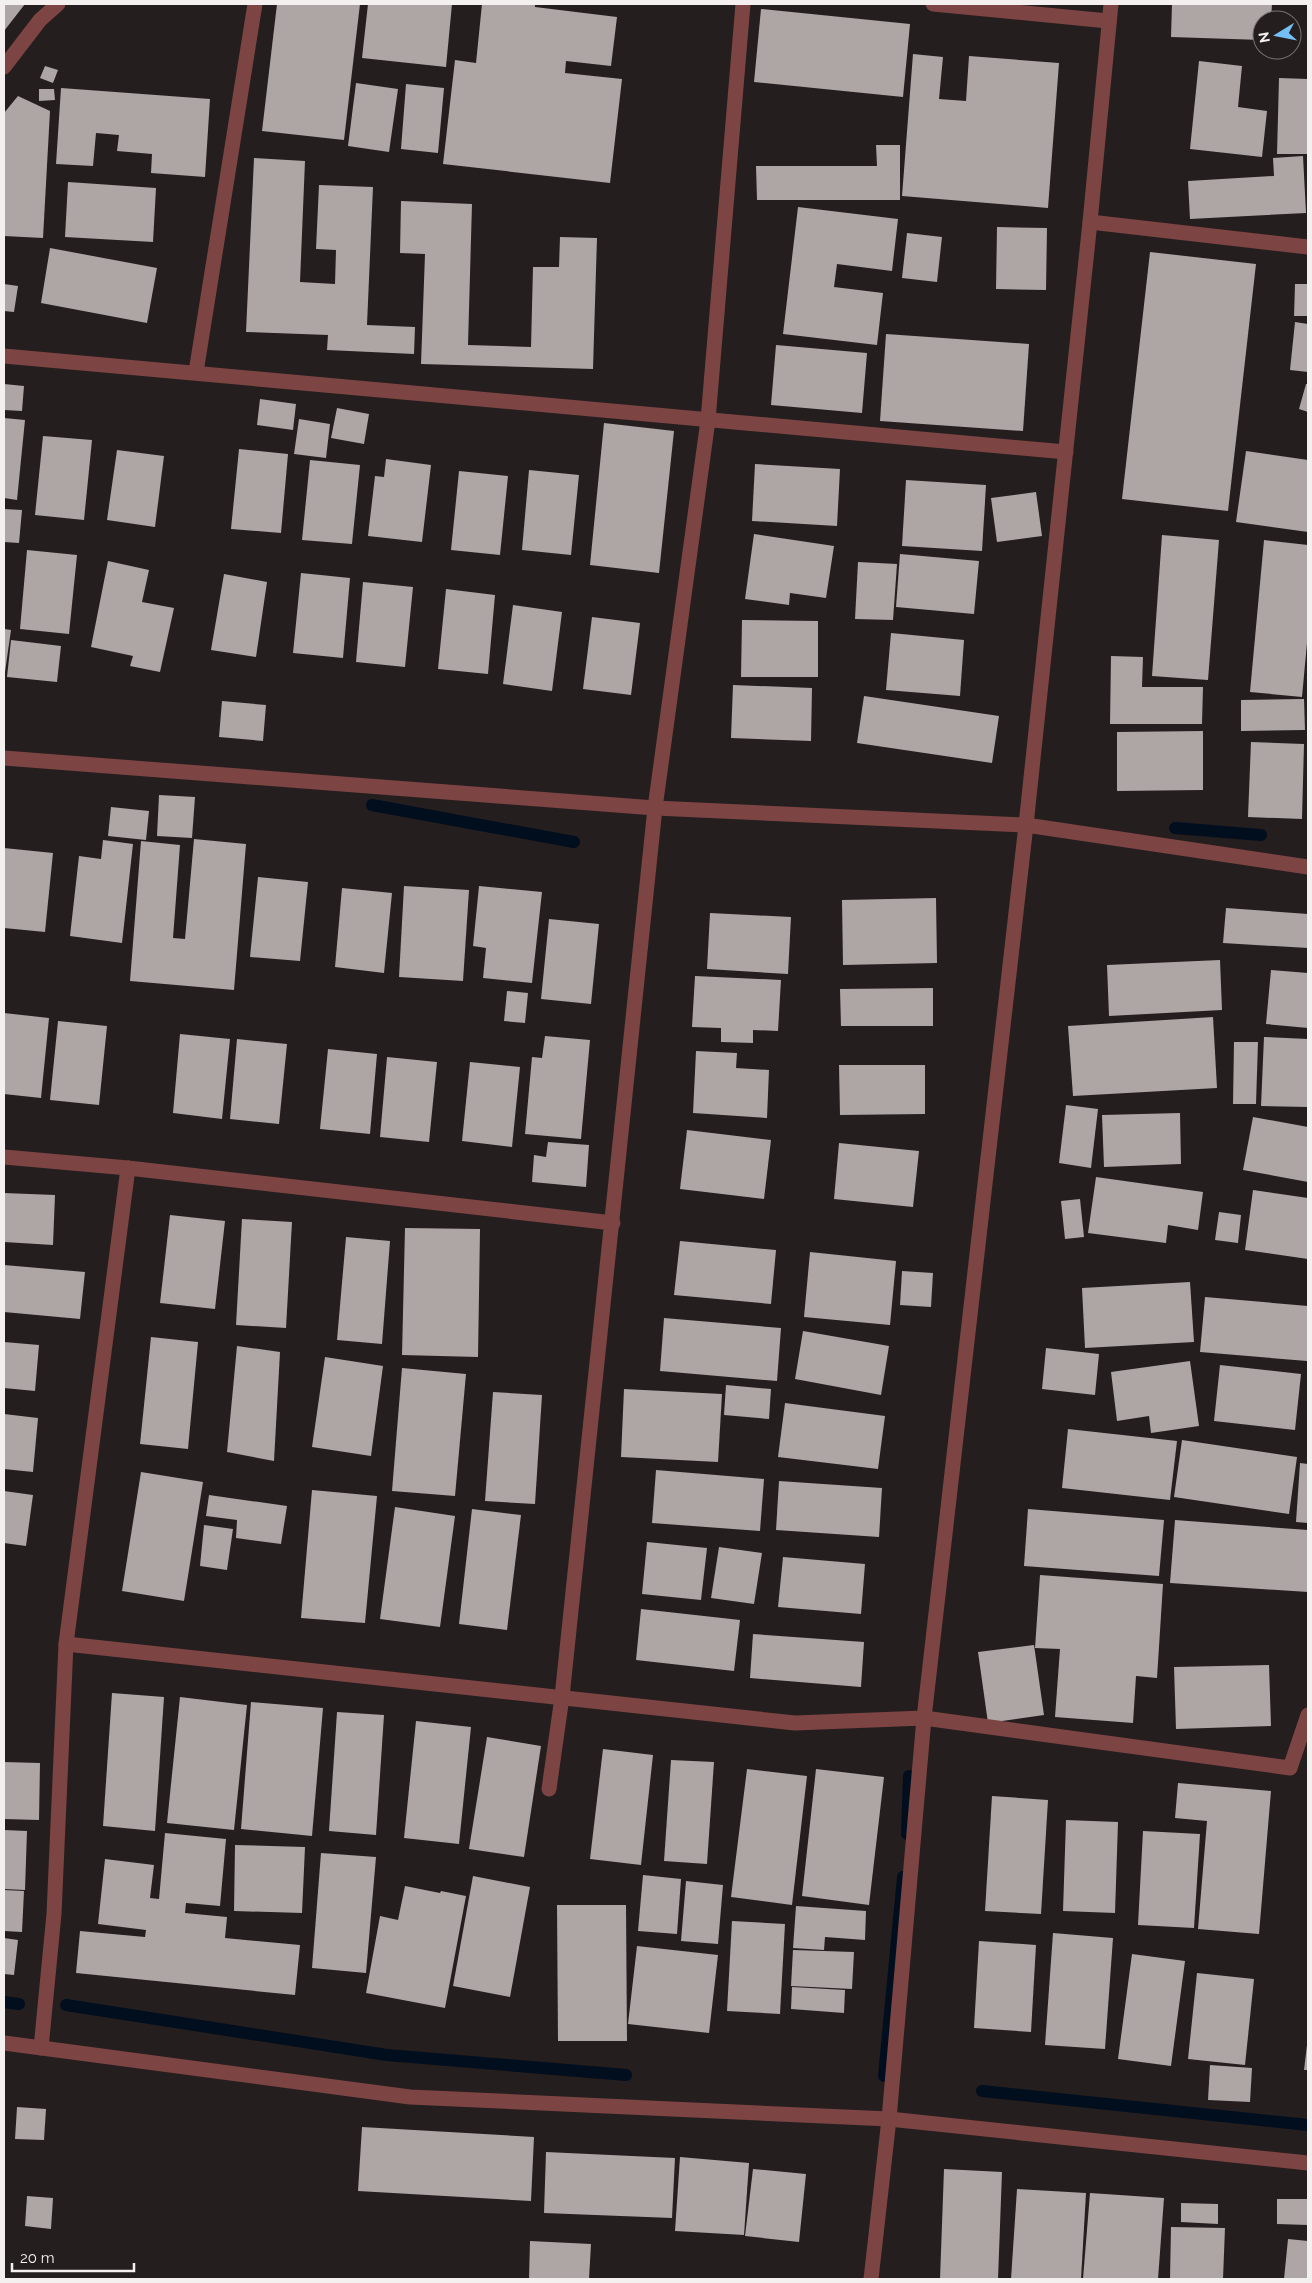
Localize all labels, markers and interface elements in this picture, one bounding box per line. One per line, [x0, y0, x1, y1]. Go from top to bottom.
north arrow [1252, 10, 1302, 60]
text: N [1255, 31, 1273, 44]
scale bar [12, 2240, 135, 2272]
text: 20 m [20, 2249, 55, 2267]

